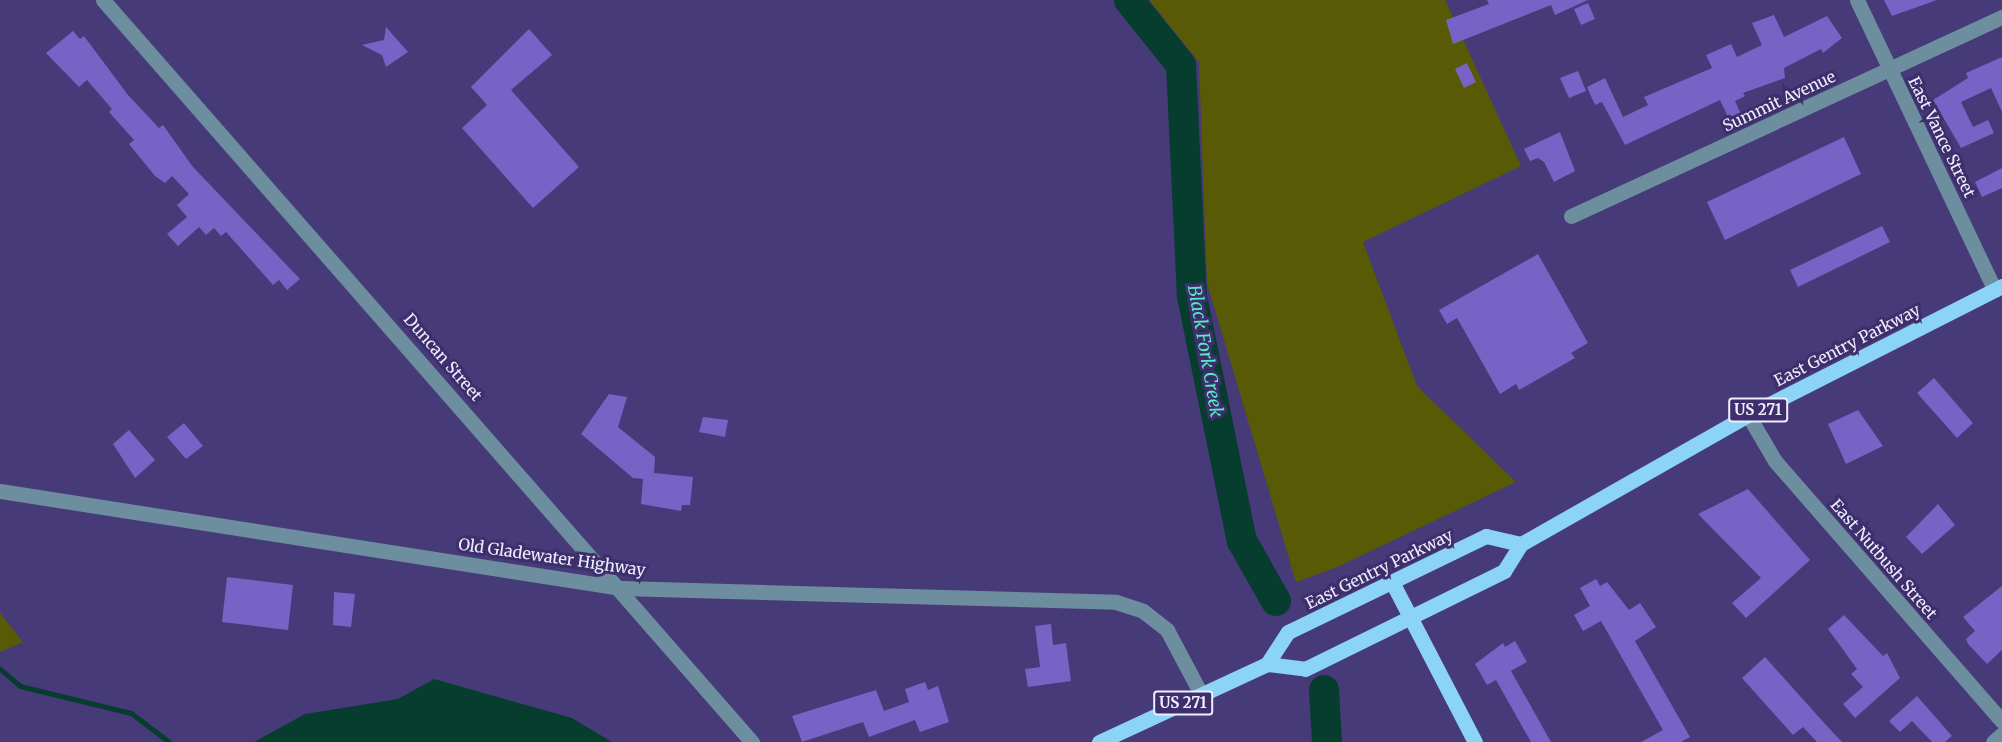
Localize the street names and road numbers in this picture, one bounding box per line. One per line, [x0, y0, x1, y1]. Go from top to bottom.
street label: Summit Avenue [1720, 66, 1838, 136]
street label: East Vance Street [1904, 73, 1980, 201]
street label: East Gentry Parkway [1771, 300, 1923, 390]
street label: Duncan Street [400, 309, 486, 405]
road number: US 271 [1728, 398, 1788, 422]
street label: East Nutbush Street [1827, 495, 1941, 623]
street label: East Gentry Parkway [1302, 525, 1456, 613]
street label: Old Gladewater Highway [457, 534, 647, 580]
road number: US 271 [1153, 691, 1213, 715]

